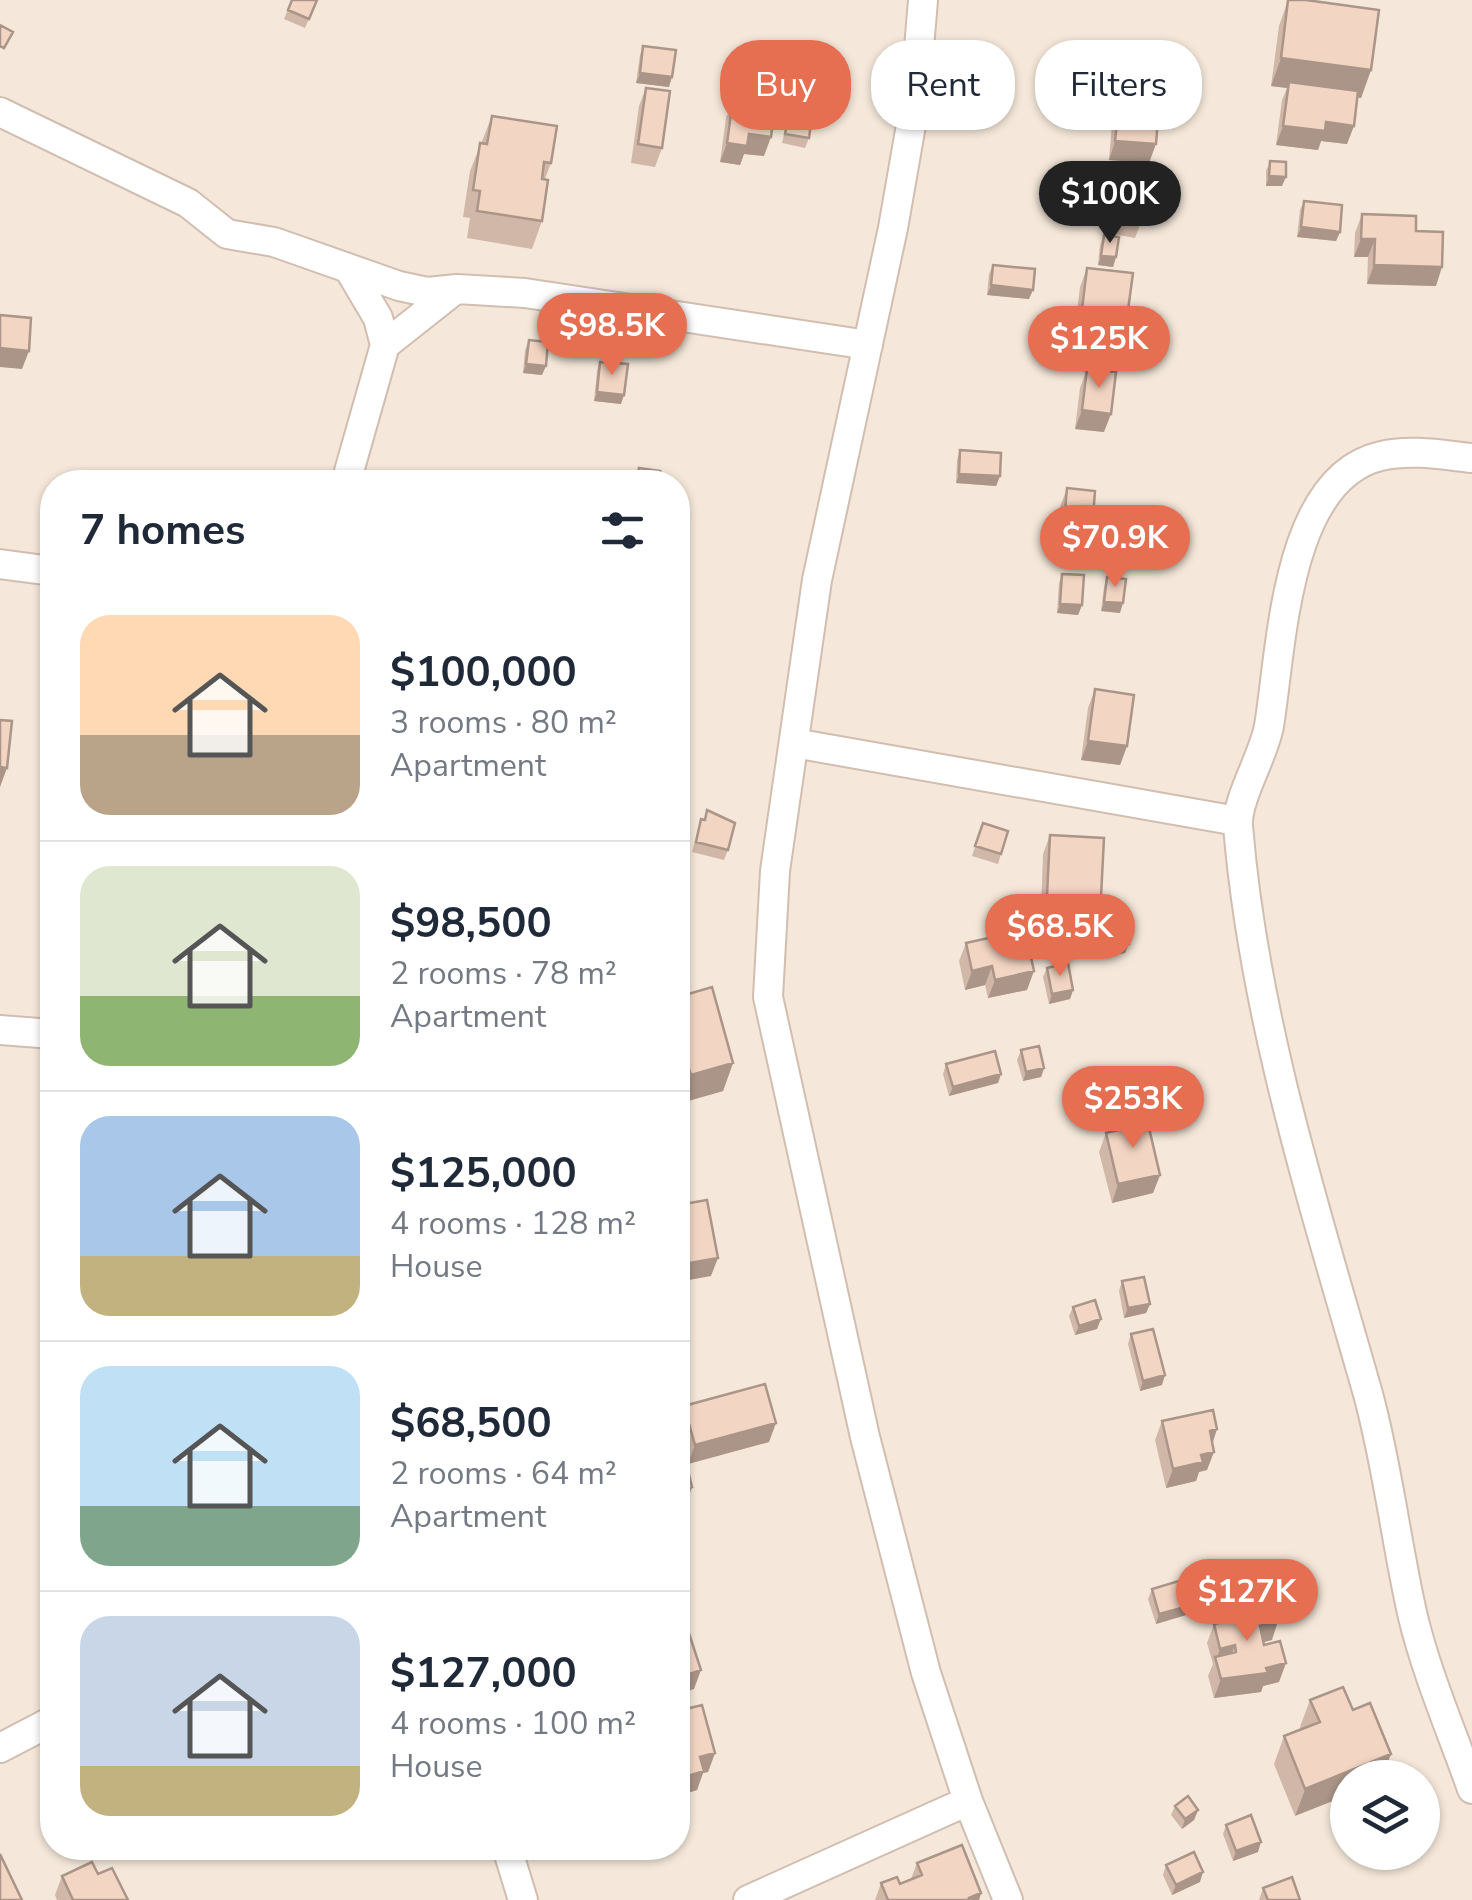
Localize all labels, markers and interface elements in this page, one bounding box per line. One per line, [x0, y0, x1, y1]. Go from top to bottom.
chip: Buy [720, 40, 851, 130]
chip: Rent [871, 40, 1015, 130]
chip: Filters [1035, 40, 1202, 130]
pin: $100K [1040, 161, 1180, 246]
text: $100K [1061, 172, 1159, 215]
pin: $98.5K [531, 293, 693, 378]
text: $98.5K [559, 304, 665, 347]
pin: $125K [1029, 306, 1169, 391]
text: $125K [1050, 317, 1148, 360]
text: 7 homes [80, 502, 245, 559]
icon: filters [595, 503, 650, 558]
pin: $70.9K [1034, 505, 1196, 590]
text: $70.9K [1062, 516, 1168, 559]
text: $100,000 [390, 644, 577, 701]
icon: home [160, 655, 280, 775]
text: 3 rooms · 80 m² [390, 701, 617, 744]
text: Apartment [390, 744, 546, 787]
pin: $68.5K [979, 894, 1141, 979]
text: $98,500 [390, 895, 552, 952]
text: $68.5K [1007, 905, 1113, 948]
icon: home [160, 906, 280, 1026]
text: 2 rooms · 78 m² [390, 952, 617, 995]
text: Apartment [390, 995, 546, 1038]
pin: $253K [1063, 1066, 1203, 1151]
text: $253K [1084, 1077, 1182, 1120]
text: $125,000 [390, 1145, 577, 1202]
icon: home [160, 1156, 280, 1276]
text: 4 rooms · 128 m² [390, 1202, 636, 1245]
text: House [390, 1245, 483, 1288]
text: $68,500 [390, 1395, 552, 1452]
icon: home [160, 1406, 280, 1526]
text: 2 rooms · 64 m² [390, 1452, 617, 1495]
text: Apartment [390, 1495, 546, 1538]
pin: $127K [1177, 1559, 1317, 1644]
text: $127K [1198, 1570, 1296, 1613]
text: $127,000 [390, 1645, 577, 1702]
icon: home [160, 1656, 280, 1776]
text: 4 rooms · 100 m² [390, 1702, 636, 1745]
text: House [390, 1745, 483, 1788]
map controls [1330, 1760, 1440, 1870]
button: layers [1330, 1760, 1440, 1870]

